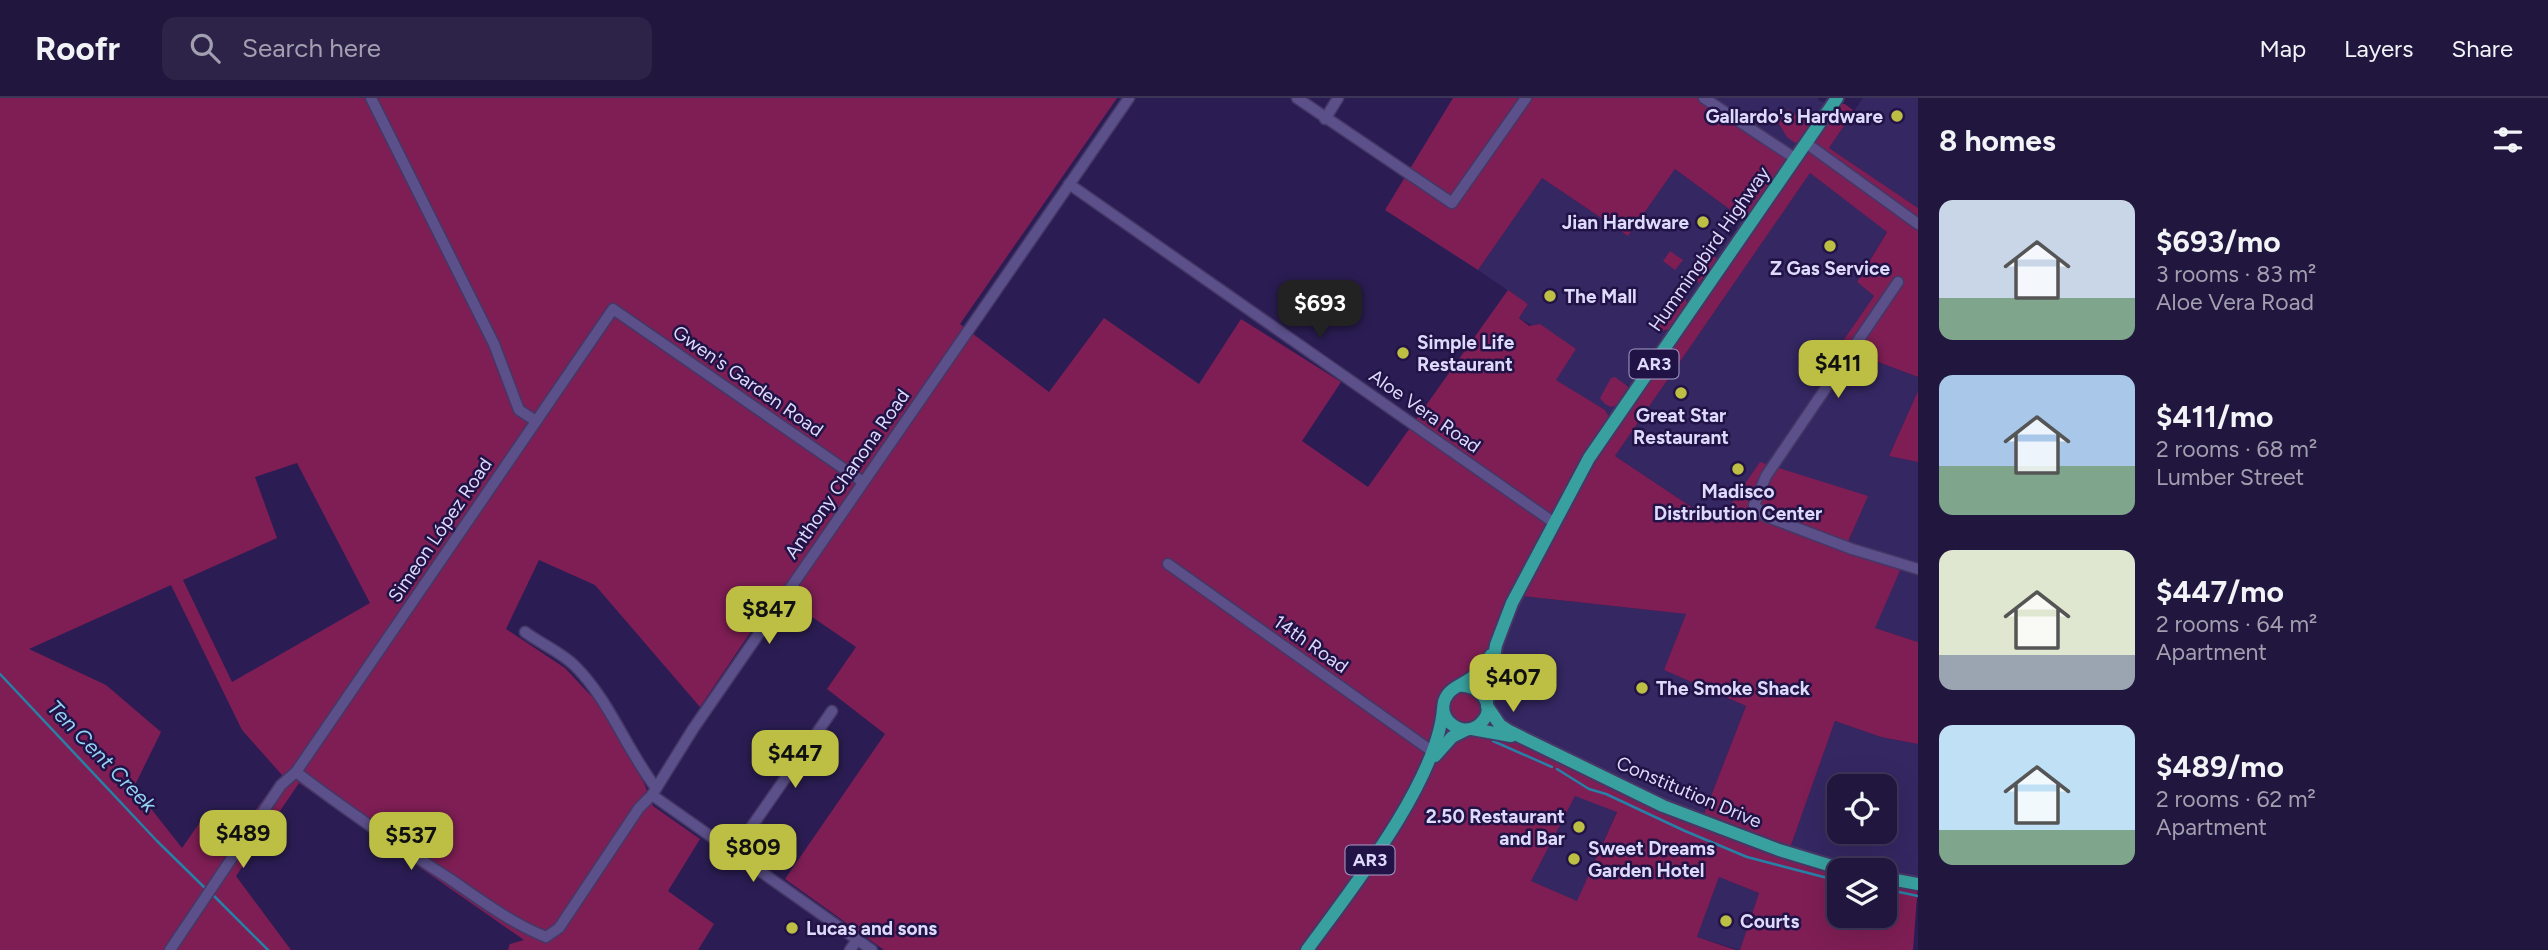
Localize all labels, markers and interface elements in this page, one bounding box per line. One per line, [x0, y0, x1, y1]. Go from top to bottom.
search box [162, 17, 652, 80]
text: Roofr [35, 29, 120, 68]
icon: search [186, 29, 224, 67]
text: Search here [242, 32, 381, 64]
text: Map [2259, 34, 2306, 63]
text: Layers [2344, 34, 2413, 63]
text: Share [2451, 34, 2513, 63]
place label: Gallardo's Hardware [1705, 105, 1883, 128]
marker: Gallardo's Hardware [1889, 108, 1905, 124]
icon: filters [2489, 121, 2527, 159]
text: 8 homes [1939, 122, 2056, 159]
street label: Hummingbird Highway [1643, 162, 1775, 336]
place label: Jian Hardware [1562, 211, 1689, 234]
marker: Jian Hardware [1695, 214, 1711, 230]
text: $693/mo [2156, 223, 2281, 260]
icon: home [1995, 228, 2079, 312]
marker: Z Gas Service [1822, 238, 1838, 254]
place label: Z Gas Service [1770, 257, 1890, 280]
text: 3 rooms · 83 m² [2156, 260, 2316, 288]
pin: $693 [1279, 280, 1361, 340]
place label: The Mall [1564, 285, 1637, 308]
marker: The Mall [1542, 288, 1558, 304]
text: Aloe Vera Road [2156, 288, 2314, 316]
text: $693 [1294, 289, 1346, 317]
street label: Gwen's Garden Road [668, 320, 828, 442]
place label: Simple Life Restaurant [1417, 331, 1515, 376]
pin: $411 [1797, 341, 1879, 400]
marker: Simple Life Restaurant [1395, 345, 1411, 361]
text: $411 [1815, 349, 1861, 377]
road number: AR3 [1630, 350, 1678, 378]
street label: Aloe Vera Road [1365, 364, 1485, 458]
street label: Anthony Chanona Road [780, 385, 914, 563]
marker: Great Star Restaurant [1673, 385, 1689, 401]
text: $411/mo [2156, 398, 2273, 435]
icon: home [1995, 403, 2079, 487]
place label: Great Star Restaurant [1633, 404, 1729, 449]
text: 2 rooms · 68 m² [2156, 435, 2317, 463]
street label: Simeon López Road [383, 453, 497, 607]
marker: Madisco Distribution Center [1730, 461, 1746, 477]
text: Lumber Street [2156, 463, 2304, 491]
place label: Madisco Distribution Center [1654, 480, 1822, 525]
text: $447/mo [2156, 573, 2284, 610]
icon: home [1995, 578, 2079, 662]
pin: $847 [728, 587, 810, 646]
text: $847 [742, 595, 796, 623]
street label: 14th Road [1269, 610, 1353, 678]
text: 2 rooms · 64 m² [2156, 610, 2317, 638]
text: Apartment [2156, 638, 2267, 666]
pin: $407 [1472, 654, 1554, 714]
text: $407 [1486, 663, 1541, 691]
place label: The Smoke Shack [1656, 677, 1811, 700]
marker: The Smoke Shack [1634, 680, 1650, 696]
water label: Ten Cent Creek [42, 695, 162, 818]
pin: $447 [754, 730, 836, 790]
text: $447 [768, 739, 822, 767]
text: $489/mo [2156, 748, 2284, 785]
street label: Constitution Drive [1613, 751, 1765, 833]
icon: home [1995, 753, 2079, 837]
map controls [1827, 774, 1897, 928]
button: locate [1827, 774, 1897, 844]
text: 2 rooms · 62 m² [2156, 785, 2316, 813]
place label: 2.50 Restaurant and Bar [1426, 805, 1565, 850]
pin: $489 [202, 810, 284, 870]
pin: $537 [370, 812, 452, 872]
text: Apartment [2156, 813, 2267, 841]
text: $489 [216, 819, 270, 847]
marker: 2.50 Restaurant and Bar [1571, 819, 1587, 835]
text: $537 [385, 821, 437, 849]
pin: $809 [712, 824, 794, 884]
text: $809 [725, 833, 781, 861]
place label: Sweet Dreams Garden Hotel [1588, 837, 1715, 882]
road number: AR3 [1346, 846, 1394, 874]
marker: Sweet Dreams Garden Hotel [1566, 851, 1582, 867]
button: layers [1827, 858, 1897, 928]
place label: Courts [1740, 910, 1799, 933]
marker: Courts [1718, 913, 1734, 929]
place label: Lucas and sons [806, 917, 937, 940]
marker: Lucas and sons [784, 920, 800, 936]

